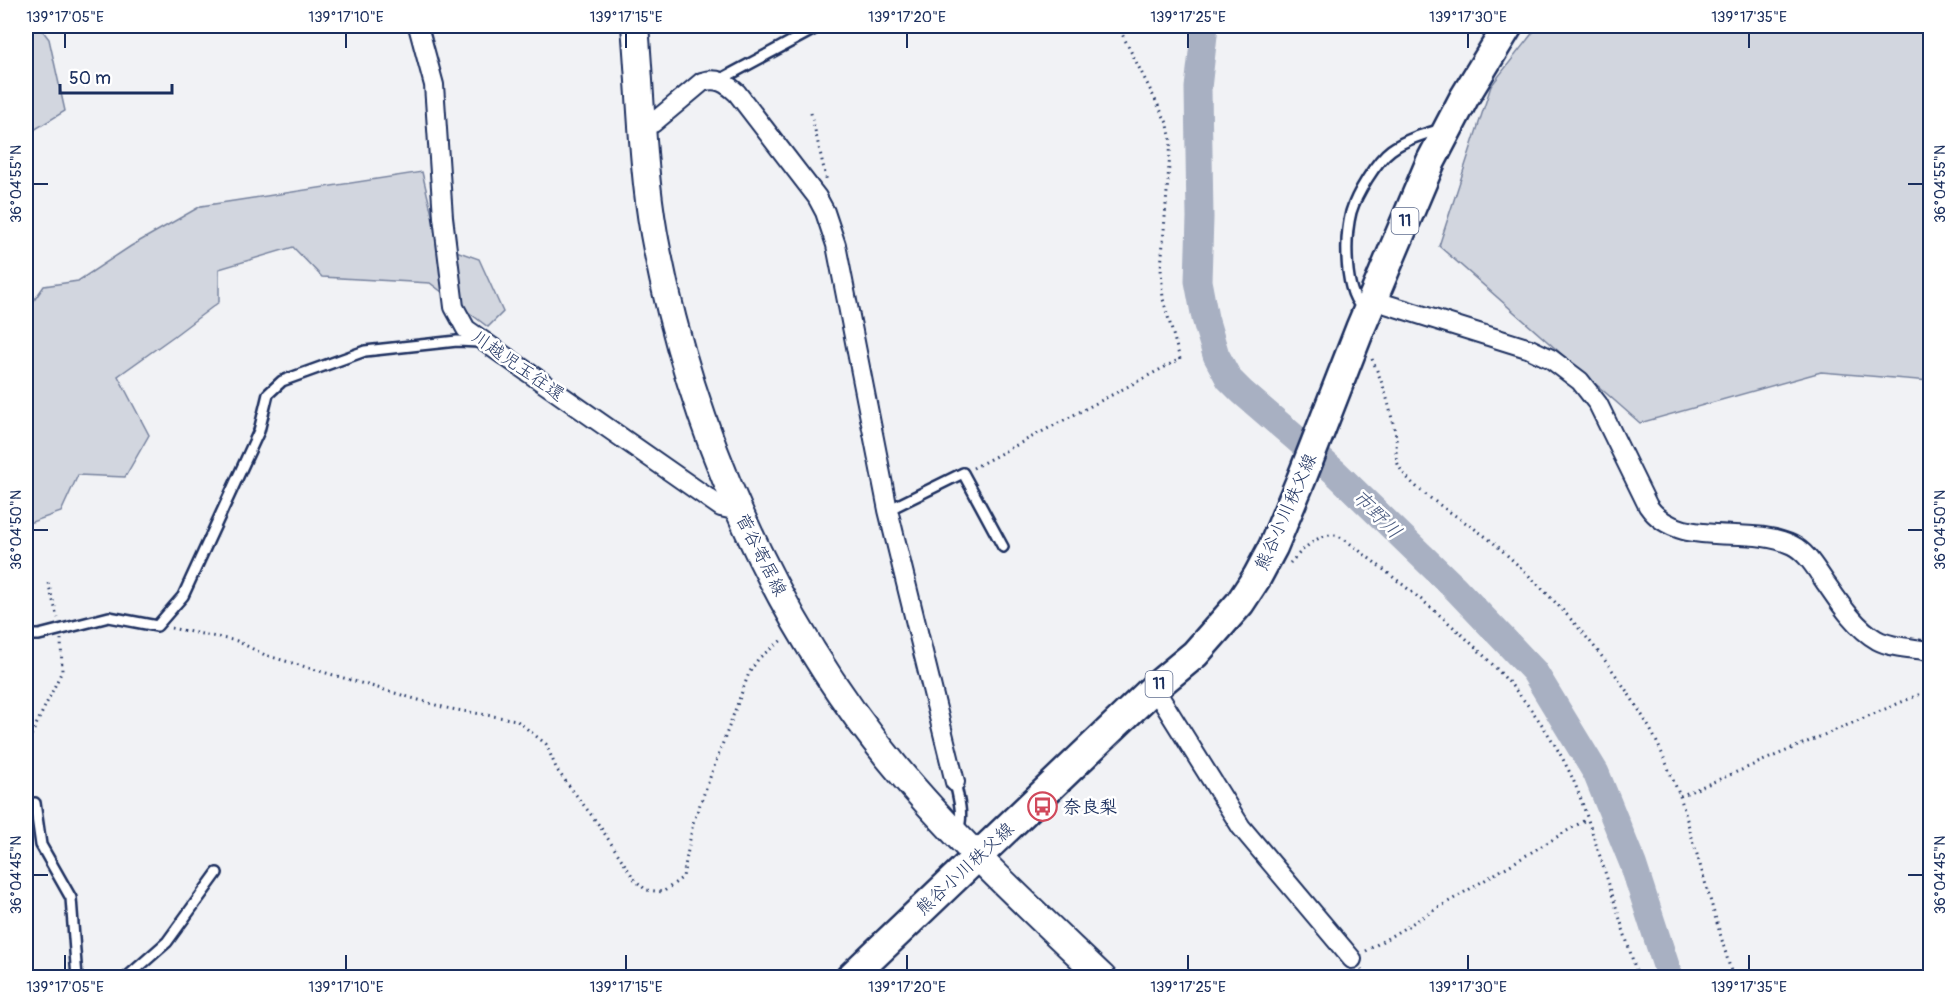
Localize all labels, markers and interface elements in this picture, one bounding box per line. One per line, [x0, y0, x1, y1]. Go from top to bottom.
text: 139°17'05"E [26, 8, 104, 27]
text: 139°17'10"E [308, 8, 384, 27]
text: 139°17'15"E [589, 8, 663, 27]
text: 139°17'20"E [868, 8, 946, 27]
text: 139°17'25"E [1150, 8, 1226, 27]
text: 139°17'30"E [1429, 8, 1507, 27]
text: 139°17'35"E [1711, 8, 1787, 27]
scale bar [60, 57, 172, 95]
text: 50 m [69, 67, 111, 90]
text: 36°04'55"N [7, 145, 26, 223]
text: 36°04'55"N [1931, 145, 1950, 223]
road number: 11 [1392, 208, 1418, 234]
street label: 川越児玉往還 [467, 326, 569, 406]
street label: 熊谷小川秩父線 [1250, 450, 1322, 574]
water label: 市野川 [1347, 484, 1407, 544]
text: 36°04'50"N [7, 490, 26, 570]
text: 36°04'50"N [1931, 490, 1950, 570]
street label: 菅谷寄居線 [730, 510, 792, 600]
road number: 11 [1146, 671, 1172, 697]
bus stop icon: 奈良梨 [1026, 791, 1058, 823]
place label: 奈良梨 [1063, 796, 1117, 819]
street label: 熊谷小川秩父線 [911, 818, 1019, 920]
text: 36°04'45"N [7, 836, 26, 914]
text: 36°04'45"N [1931, 836, 1950, 914]
text: 139°17'05"E [26, 978, 104, 997]
text: 139°17'10"E [308, 978, 384, 997]
text: 139°17'15"E [589, 978, 663, 997]
text: 139°17'20"E [868, 978, 946, 997]
text: 139°17'25"E [1150, 978, 1226, 997]
text: 139°17'30"E [1429, 978, 1507, 997]
text: 139°17'35"E [1711, 978, 1787, 997]

